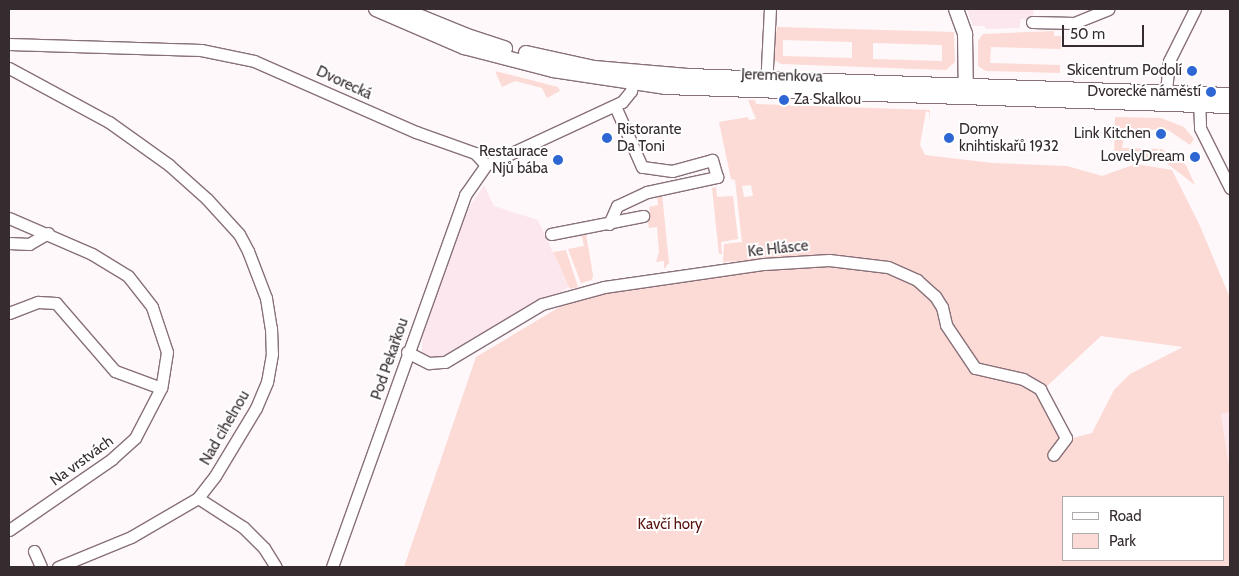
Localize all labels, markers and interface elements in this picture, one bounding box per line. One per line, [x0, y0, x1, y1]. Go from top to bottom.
scale bar [1064, 15, 1146, 47]
text: 50 m [1070, 25, 1105, 43]
street label: Dvorecká [313, 62, 375, 104]
place label: Skicentrum Podolí [1067, 62, 1182, 80]
marker: Skicentrum Podolí [1186, 65, 1198, 77]
street label: Jeremenkova [741, 66, 823, 86]
place label: Dvorecké náměstí [1087, 83, 1201, 101]
marker: Dvorecké náměstí [1205, 86, 1217, 98]
place label: Za Skalkou [794, 91, 861, 109]
marker: Za Skalkou [778, 94, 790, 106]
place label: Ristorante Da Toni [617, 120, 681, 155]
place label: Domy knihtiskařů 1932 [959, 120, 1059, 155]
place label: Link Kitchen [1074, 125, 1151, 143]
marker: Link Kitchen [1155, 128, 1167, 140]
marker: Ristorante Da Toni [601, 132, 613, 144]
marker: Domy knihtiskařů 1932 [943, 132, 955, 144]
place label: Restaurace Njů bába [479, 142, 548, 177]
place label: LovelyDream [1100, 148, 1185, 166]
marker: LovelyDream [1189, 151, 1201, 163]
marker: Restaurace Njů bába [552, 154, 564, 166]
street label: Ke Hlásce [747, 237, 809, 261]
street label: Pod Pekařkou [368, 316, 412, 402]
street label: Nad cihelnou [196, 387, 254, 469]
street label: Na vrstvách [47, 432, 117, 490]
legend [1062, 496, 1224, 561]
text: Road [1109, 507, 1142, 525]
park label: Kavčí hory [638, 516, 702, 534]
text: Park [1109, 532, 1136, 550]

